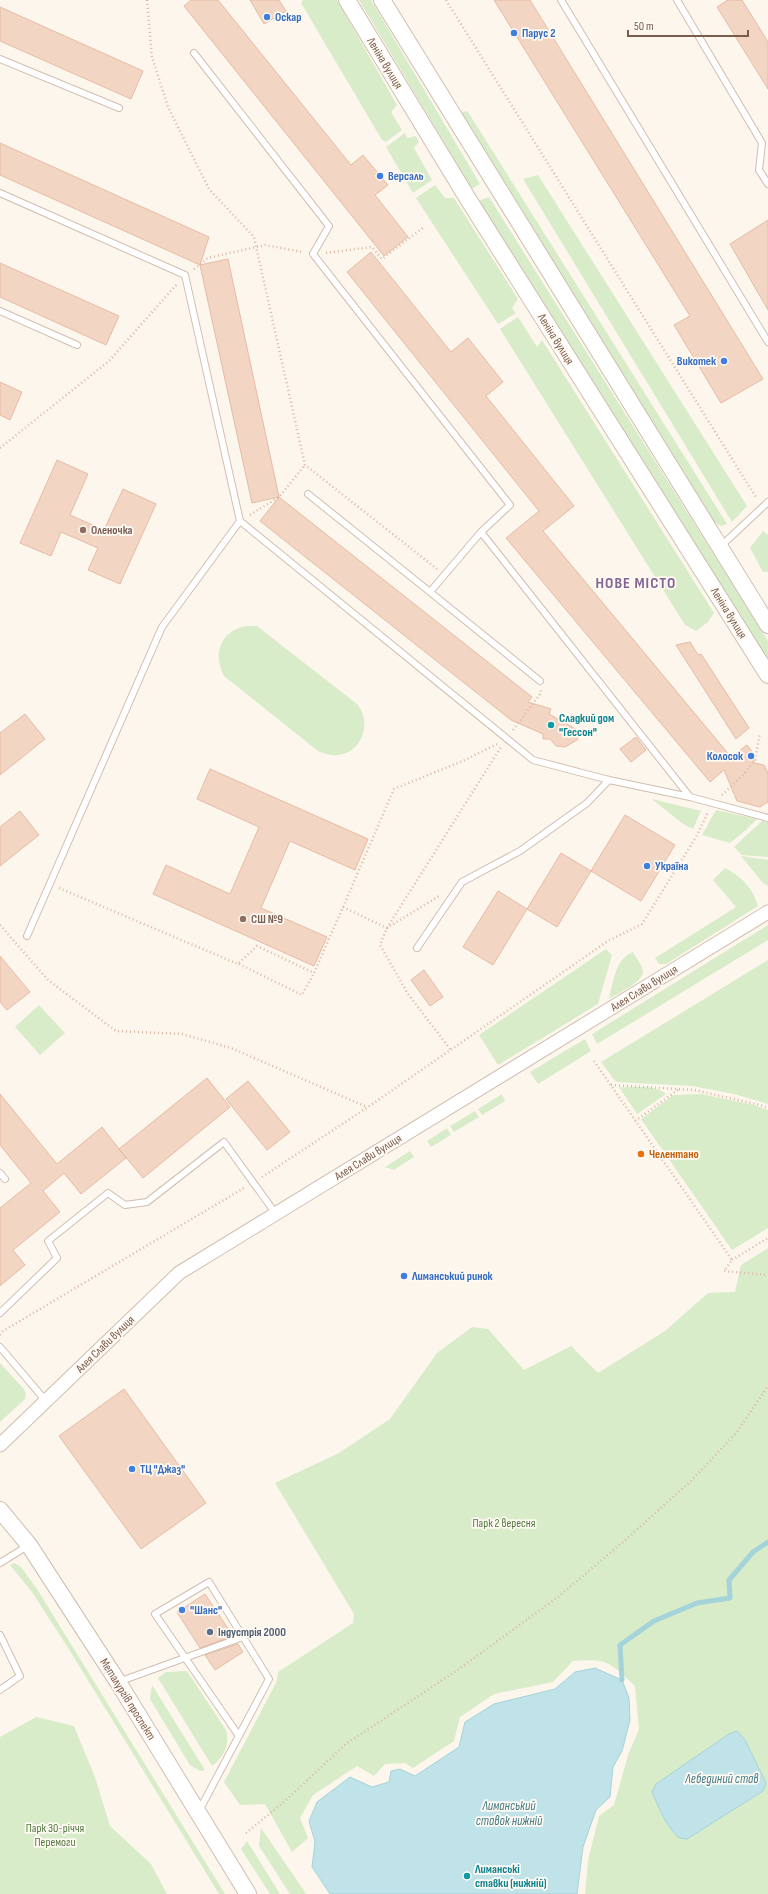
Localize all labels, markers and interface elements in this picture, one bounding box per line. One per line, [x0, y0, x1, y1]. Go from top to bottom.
place label: Оскар [275, 10, 301, 25]
marker: Оскар [262, 12, 272, 22]
scale bar [628, 12, 748, 38]
text: 50 m [634, 19, 654, 34]
place label: Парус 2 [522, 26, 555, 41]
marker: Парус 2 [509, 28, 519, 38]
street label: Леніна вулиця [363, 34, 406, 92]
place label: Версаль [388, 169, 424, 184]
marker: Версаль [375, 171, 385, 181]
street label: Леніна вулиця [533, 310, 577, 368]
place label: Викотек [677, 354, 717, 369]
marker: Викотек [719, 356, 729, 366]
place label: Оленочка [91, 523, 133, 538]
marker: Оленочка [78, 525, 88, 535]
district label: НОВЕ МІСТО [596, 574, 676, 593]
street label: Леніна вулиця [706, 584, 750, 642]
place label: Сладкий дом "Гессон" [559, 711, 614, 740]
marker: Сладкий дом "Гессон" [546, 720, 556, 730]
place label: Колосок [707, 749, 744, 764]
marker: Колосок [746, 751, 756, 761]
place label: Україна [655, 859, 688, 874]
marker: Україна [642, 861, 652, 871]
place label: СШ №9 [251, 912, 283, 927]
marker: СШ №9 [238, 914, 248, 924]
street label: Алея Слави вулиця [607, 962, 681, 1015]
street label: Алея Слави вулиця [331, 1131, 405, 1184]
place label: Челентано [649, 1147, 699, 1162]
marker: Челентано [636, 1149, 646, 1159]
place label: Лиманський ринок [411, 1269, 494, 1284]
marker: Лиманський ринок [399, 1271, 409, 1281]
street label: Алея Слави вулиця [72, 1312, 138, 1377]
place label: ТЦ "Джаз" [140, 1462, 185, 1477]
marker: ТЦ "Джаз" [127, 1464, 137, 1474]
park label: Парк 2 вересня [472, 1516, 536, 1531]
place label: "Шанс" [190, 1603, 222, 1618]
marker: "Шанс" [177, 1605, 187, 1615]
place label: Індустрія 2000 [218, 1625, 286, 1640]
marker: Індустрія 2000 [205, 1627, 215, 1637]
street label: Металургів проспект [96, 1656, 159, 1743]
water label: Лебединий став [684, 1771, 759, 1787]
water label: Лиманський ставок нижній [476, 1798, 543, 1829]
park label: Парк 30-річчя Перемоги [26, 1821, 85, 1850]
place label: Лиманські ставки (нижній) [474, 1862, 547, 1891]
marker: Лиманські ставки (нижній) [462, 1871, 472, 1881]

